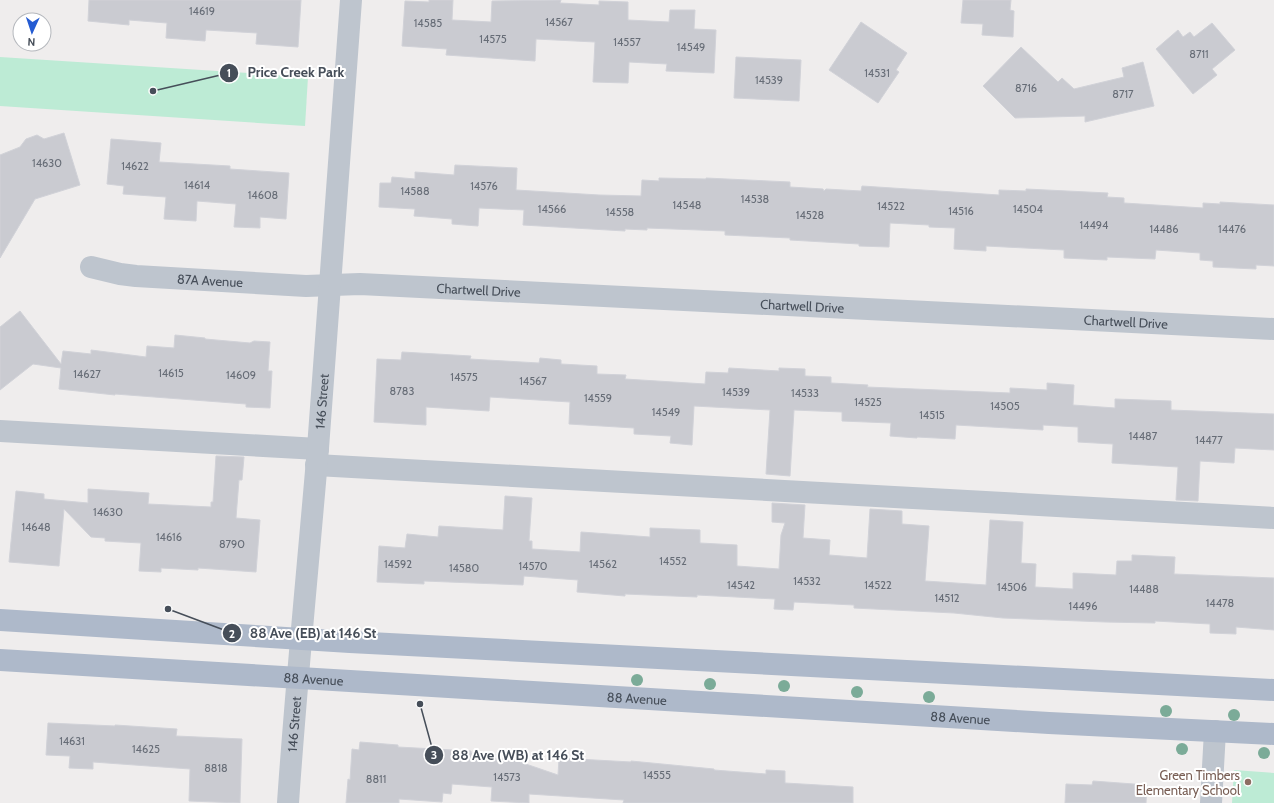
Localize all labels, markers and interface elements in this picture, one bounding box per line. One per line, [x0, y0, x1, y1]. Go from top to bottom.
house number: 14619 [189, 4, 215, 18]
north arrow [12, 12, 52, 52]
house number: 14567 [545, 15, 573, 29]
house number: 14585 [414, 16, 442, 30]
house number: 14575 [479, 32, 507, 46]
text: N [27, 35, 36, 49]
house number: 14557 [613, 35, 641, 49]
house number: 14549 [677, 40, 705, 54]
house number: 8711 [1189, 47, 1209, 61]
callout: Price Creek Park [219, 60, 352, 86]
text: Price Creek Park [248, 63, 345, 81]
text: 1 [227, 65, 231, 80]
house number: 14531 [864, 66, 890, 80]
house number: 14539 [755, 73, 783, 87]
house number: 8716 [1015, 81, 1037, 95]
house number: 8717 [1112, 87, 1134, 101]
house number: 14630 [32, 156, 62, 170]
house number: 14622 [121, 159, 149, 173]
house number: 14614 [184, 178, 211, 192]
house number: 14576 [470, 179, 498, 193]
house number: 14588 [400, 184, 430, 198]
house number: 14608 [248, 188, 278, 202]
house number: 14538 [741, 192, 769, 206]
house number: 14548 [673, 198, 701, 212]
house number: 14522 [877, 199, 905, 213]
house number: 14566 [538, 202, 566, 216]
house number: 14504 [1013, 202, 1044, 216]
house number: 14516 [948, 204, 974, 218]
house number: 14558 [606, 205, 634, 219]
house number: 14528 [796, 208, 824, 222]
house number: 14494 [1080, 218, 1109, 232]
house number: 14486 [1149, 222, 1179, 236]
house number: 14476 [1218, 222, 1246, 236]
street label: 87A Avenue [176, 270, 244, 290]
street label: Chartwell Drive [436, 280, 521, 300]
street label: Chartwell Drive [760, 296, 845, 316]
street label: Chartwell Drive [1083, 312, 1169, 332]
house number: 14615 [158, 366, 184, 380]
house number: 14627 [73, 367, 101, 381]
house number: 14609 [226, 368, 256, 382]
house number: 14575 [450, 370, 478, 384]
street label: 146 Street [312, 373, 332, 430]
house number: 14567 [519, 374, 547, 388]
house number: 8783 [390, 384, 414, 398]
house number: 14539 [722, 385, 750, 399]
house number: 14533 [791, 386, 819, 400]
house number: 14559 [584, 391, 612, 405]
house number: 14525 [854, 395, 882, 409]
house number: 14505 [990, 399, 1020, 413]
house number: 14549 [652, 405, 680, 419]
house number: 14515 [919, 408, 945, 422]
house number: 14487 [1129, 429, 1158, 443]
house number: 14477 [1195, 433, 1223, 447]
house number: 14630 [93, 505, 123, 519]
house number: 14648 [21, 520, 51, 534]
house number: 14616 [156, 530, 182, 544]
house number: 8790 [219, 537, 245, 551]
house number: 14552 [659, 554, 687, 568]
house number: 14592 [384, 557, 412, 571]
house number: 14562 [589, 557, 617, 571]
house number: 14570 [518, 559, 548, 573]
house number: 14580 [449, 561, 479, 575]
house number: 14532 [793, 574, 821, 588]
house number: 14542 [727, 578, 755, 592]
house number: 14522 [864, 578, 892, 592]
house number: 14506 [997, 580, 1027, 594]
house number: 14488 [1129, 582, 1159, 596]
house number: 14512 [934, 591, 960, 605]
house number: 14478 [1206, 596, 1234, 610]
house number: 14496 [1069, 599, 1097, 613]
callout: 88 Ave (EB) at 146 St [222, 620, 384, 646]
text: 88 Ave (EB) at 146 St [250, 624, 376, 642]
text: 2 [229, 626, 235, 641]
street label: 88 Avenue [283, 669, 344, 689]
street label: 88 Avenue [606, 688, 668, 708]
street label: 146 Street [284, 695, 304, 753]
street label: 88 Avenue [930, 708, 991, 727]
house number: 14631 [59, 734, 85, 748]
house number: 14625 [132, 742, 160, 756]
callout: 88 Ave (WB) at 146 St [424, 742, 592, 768]
text: 88 Ave (WB) at 146 St [452, 746, 584, 764]
text: 3 [431, 747, 437, 762]
house number: 8818 [204, 761, 228, 775]
place label: Green Timbers Elementary School [1136, 767, 1241, 798]
house number: 14555 [643, 768, 671, 782]
house number: 14573 [493, 770, 521, 784]
house number: 8811 [366, 772, 386, 786]
marker: Green Timbers Elementary School [1243, 777, 1253, 787]

